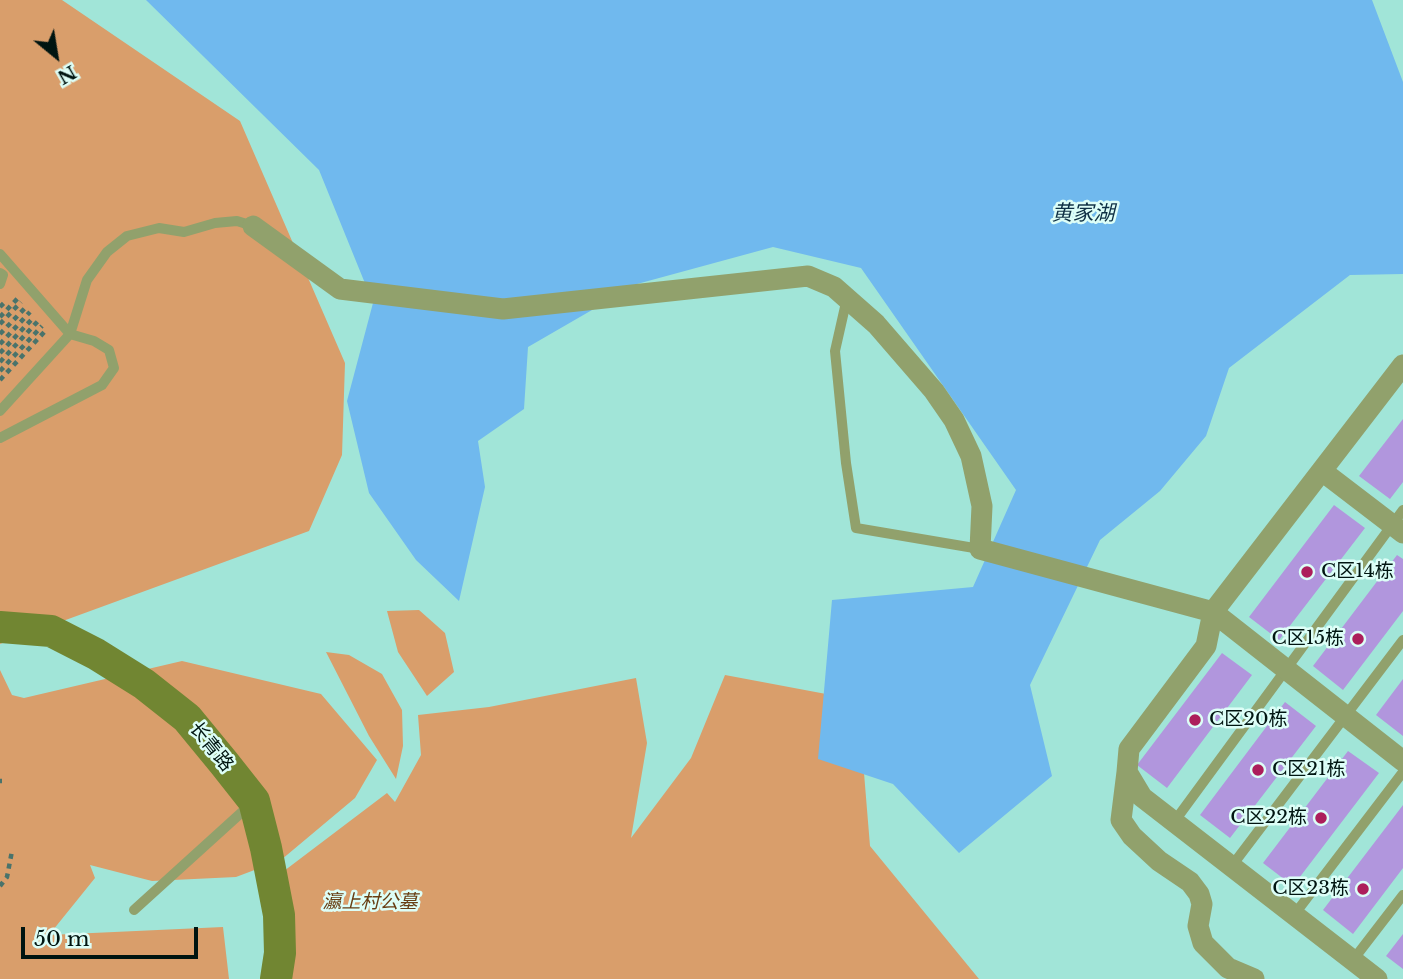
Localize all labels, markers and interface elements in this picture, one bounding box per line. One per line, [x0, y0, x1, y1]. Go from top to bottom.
north arrow [21, 21, 91, 91]
text: N [53, 60, 80, 89]
water label: 黄家湖 [1052, 201, 1114, 227]
place label: C区14栋 [1321, 561, 1394, 583]
marker: C区14栋 [1299, 564, 1315, 580]
place label: C区15栋 [1271, 628, 1344, 650]
marker: C区15栋 [1350, 631, 1366, 647]
place label: C区20栋 [1209, 709, 1288, 731]
marker: C区20栋 [1187, 712, 1203, 728]
street label: 长青路 [184, 718, 238, 776]
place label: C区21栋 [1272, 759, 1345, 781]
marker: C区21栋 [1250, 762, 1266, 778]
place label: C区22栋 [1230, 807, 1307, 829]
marker: C区22栋 [1313, 810, 1329, 826]
place label: C区23栋 [1272, 878, 1349, 900]
marker: C区23栋 [1355, 881, 1371, 897]
park label: 瀛上村公墓 [323, 892, 417, 914]
scale bar [24, 912, 201, 956]
text: 50 m [34, 926, 89, 952]

